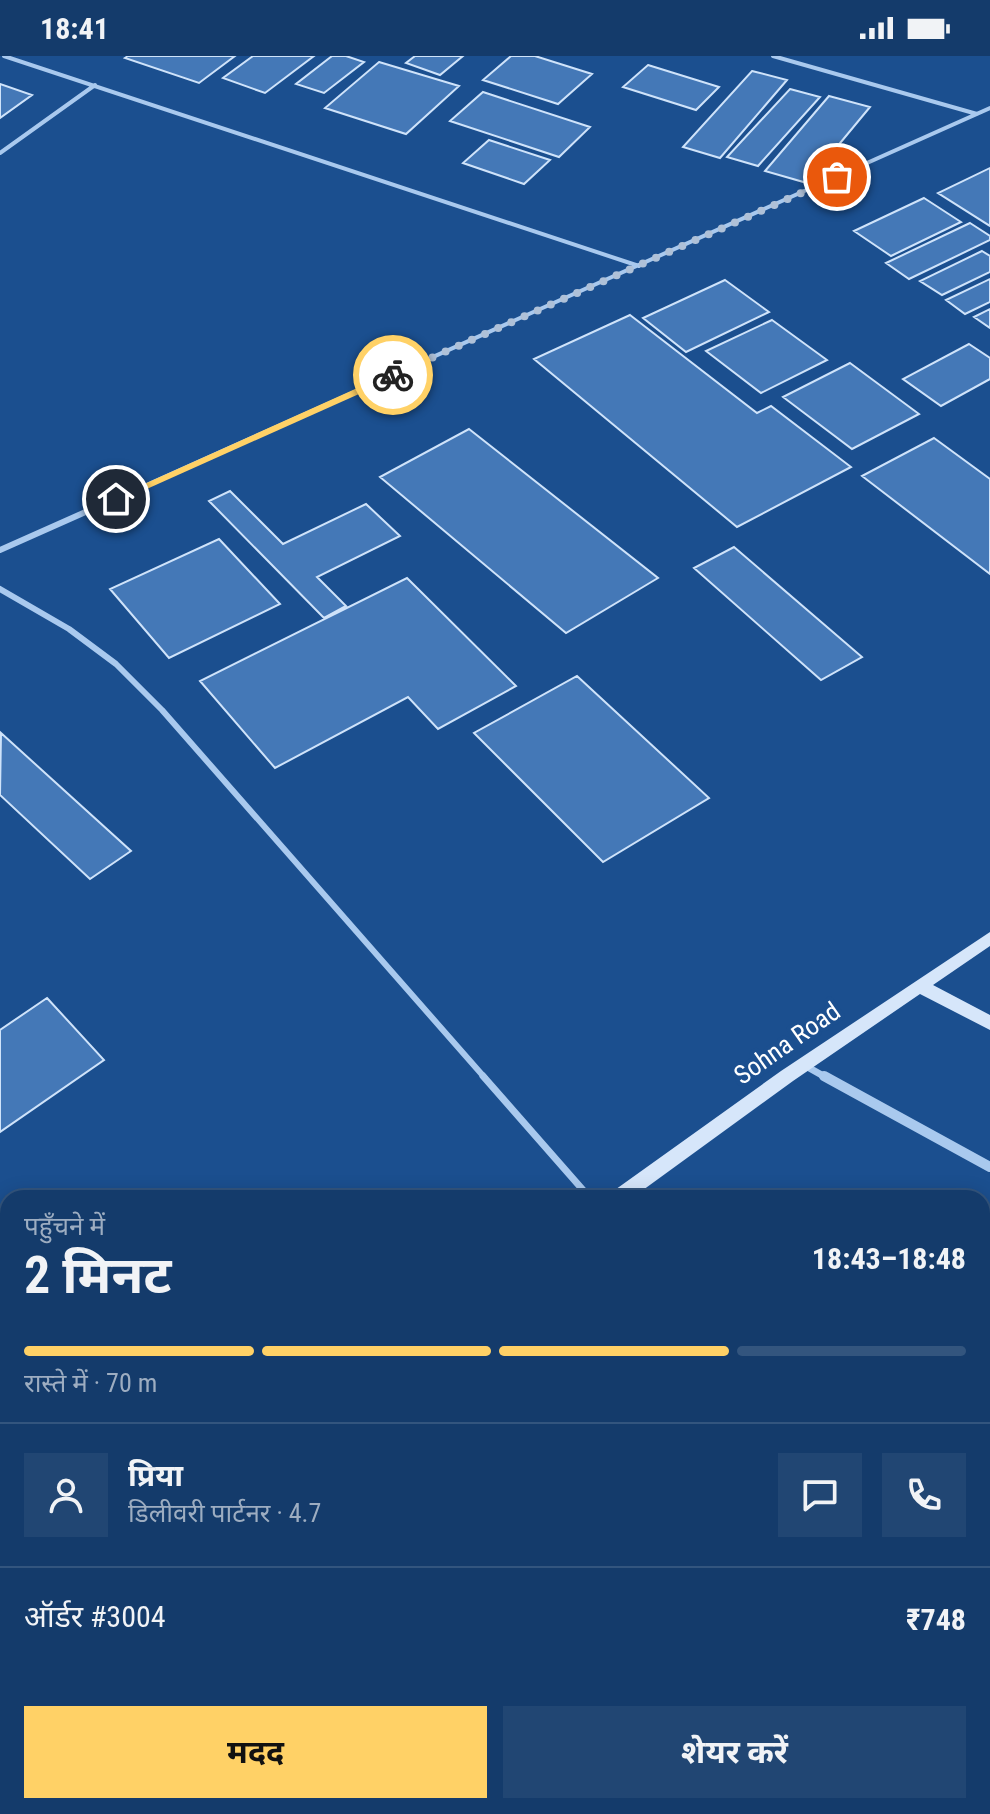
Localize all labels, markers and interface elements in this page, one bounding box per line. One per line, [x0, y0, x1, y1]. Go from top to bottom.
text: 18:41 [40, 11, 109, 46]
pin [803, 143, 871, 211]
icon: bag [815, 155, 859, 199]
courier [353, 335, 433, 415]
icon: bike [371, 353, 415, 397]
pin [82, 465, 150, 533]
icon: home [94, 477, 138, 521]
street label: Sohna Road [728, 996, 846, 1090]
text: पहुँचने में [24, 1211, 105, 1241]
text: 18:43–18:48 [812, 1241, 966, 1276]
text: 2 मिनट [24, 1245, 171, 1306]
text: रास्ते में · 70 m [24, 1368, 157, 1398]
button: person [24, 1453, 108, 1537]
button: chat [778, 1453, 862, 1537]
button: phone [882, 1453, 966, 1537]
text: प्रिया [128, 1458, 183, 1493]
text: डिलीवरी पार्टनर · 4.7 [128, 1498, 321, 1528]
text: ऑर्डर #3004 [24, 1599, 166, 1634]
text: ₹748 [906, 1602, 966, 1637]
button: मदद [24, 1706, 487, 1798]
button: शेयर करें [503, 1706, 966, 1798]

